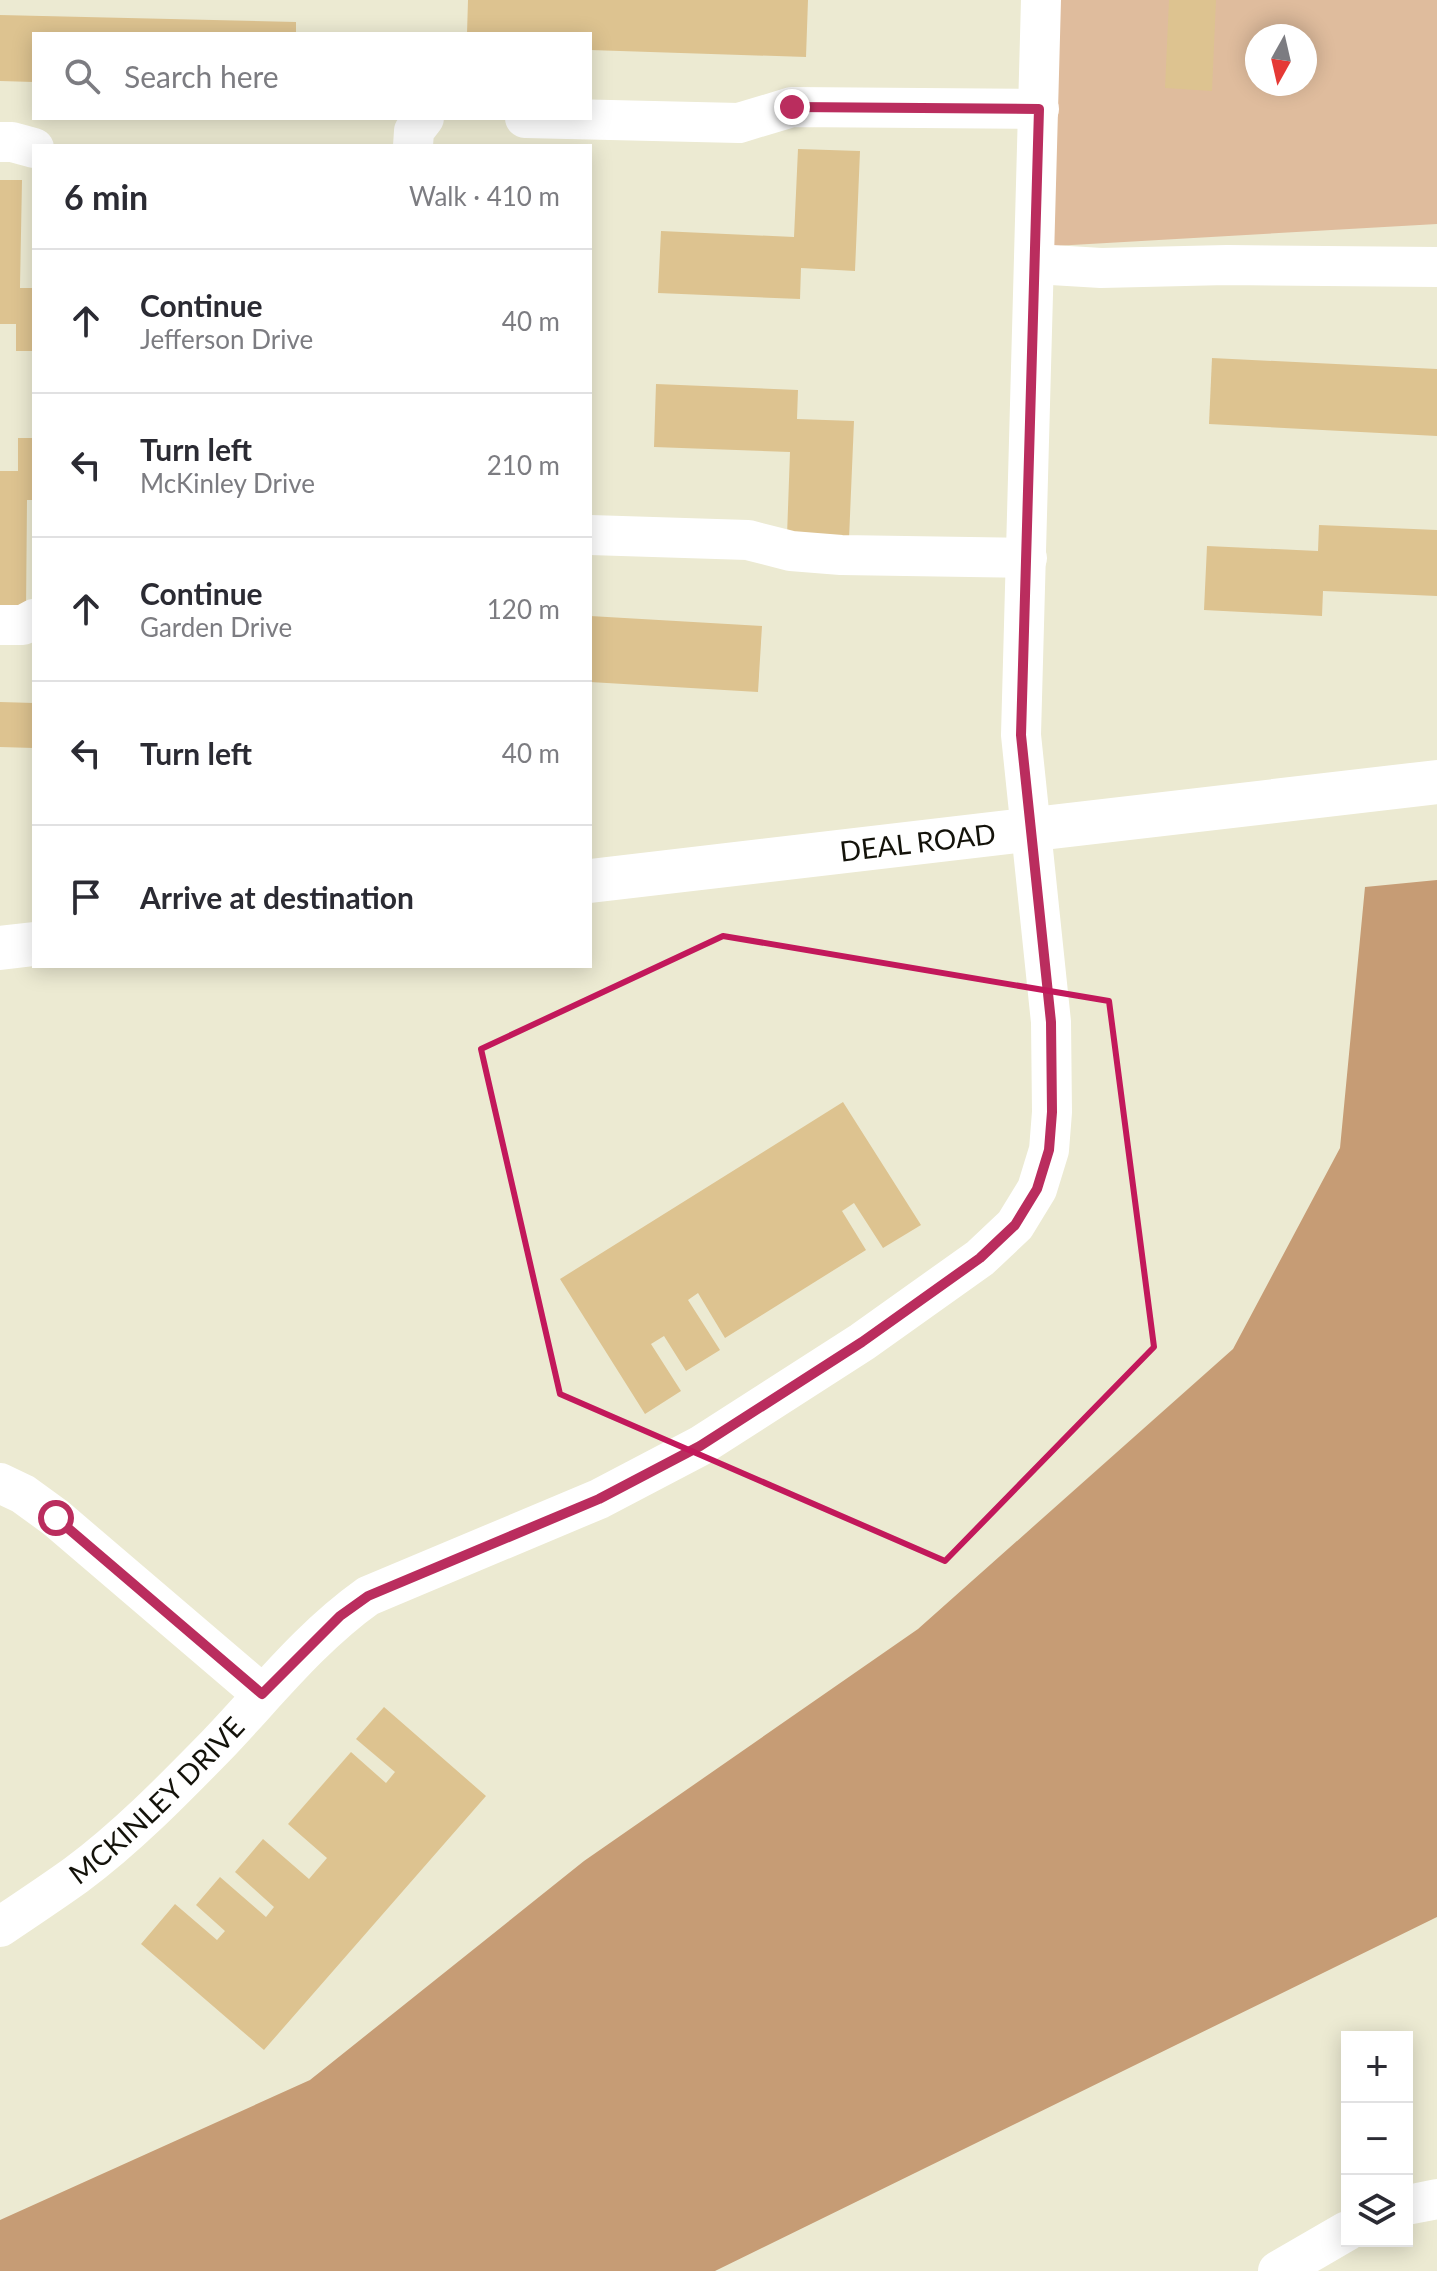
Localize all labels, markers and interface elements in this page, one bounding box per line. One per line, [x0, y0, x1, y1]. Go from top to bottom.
north arrow [1245, 24, 1317, 96]
search box [32, 32, 592, 120]
icon: search [60, 54, 104, 98]
text: Search here [124, 58, 279, 94]
route end [774, 89, 810, 125]
text: 6 min [64, 176, 148, 217]
text: Walk · 410 m [409, 180, 560, 212]
text: Continue [140, 287, 263, 323]
icon: ahead [64, 299, 108, 343]
text: 40 m [502, 305, 560, 337]
text: Jefferson Drive [140, 323, 313, 355]
text: Turn left [140, 431, 252, 467]
icon: left [64, 443, 108, 487]
text: 210 m [487, 449, 560, 481]
text: McKinley Drive [140, 467, 315, 499]
text: Continue [140, 575, 263, 611]
icon: ahead [64, 587, 108, 631]
text: 120 m [487, 593, 560, 625]
text: Garden Drive [140, 611, 292, 643]
icon: left [64, 731, 108, 775]
text: Turn left [140, 735, 252, 771]
text: 40 m [502, 737, 560, 769]
street label: DEAL ROAD [838, 816, 997, 868]
icon: arrive [64, 875, 108, 919]
text: Arrive at destination [140, 879, 414, 915]
route start [38, 1500, 74, 1536]
street label: MCKINLEY DRIVE [62, 1709, 251, 1890]
map controls [1341, 2031, 1413, 2247]
button: + [1341, 2031, 1413, 2103]
button: − [1341, 2103, 1413, 2175]
button: layers [1341, 2175, 1413, 2247]

